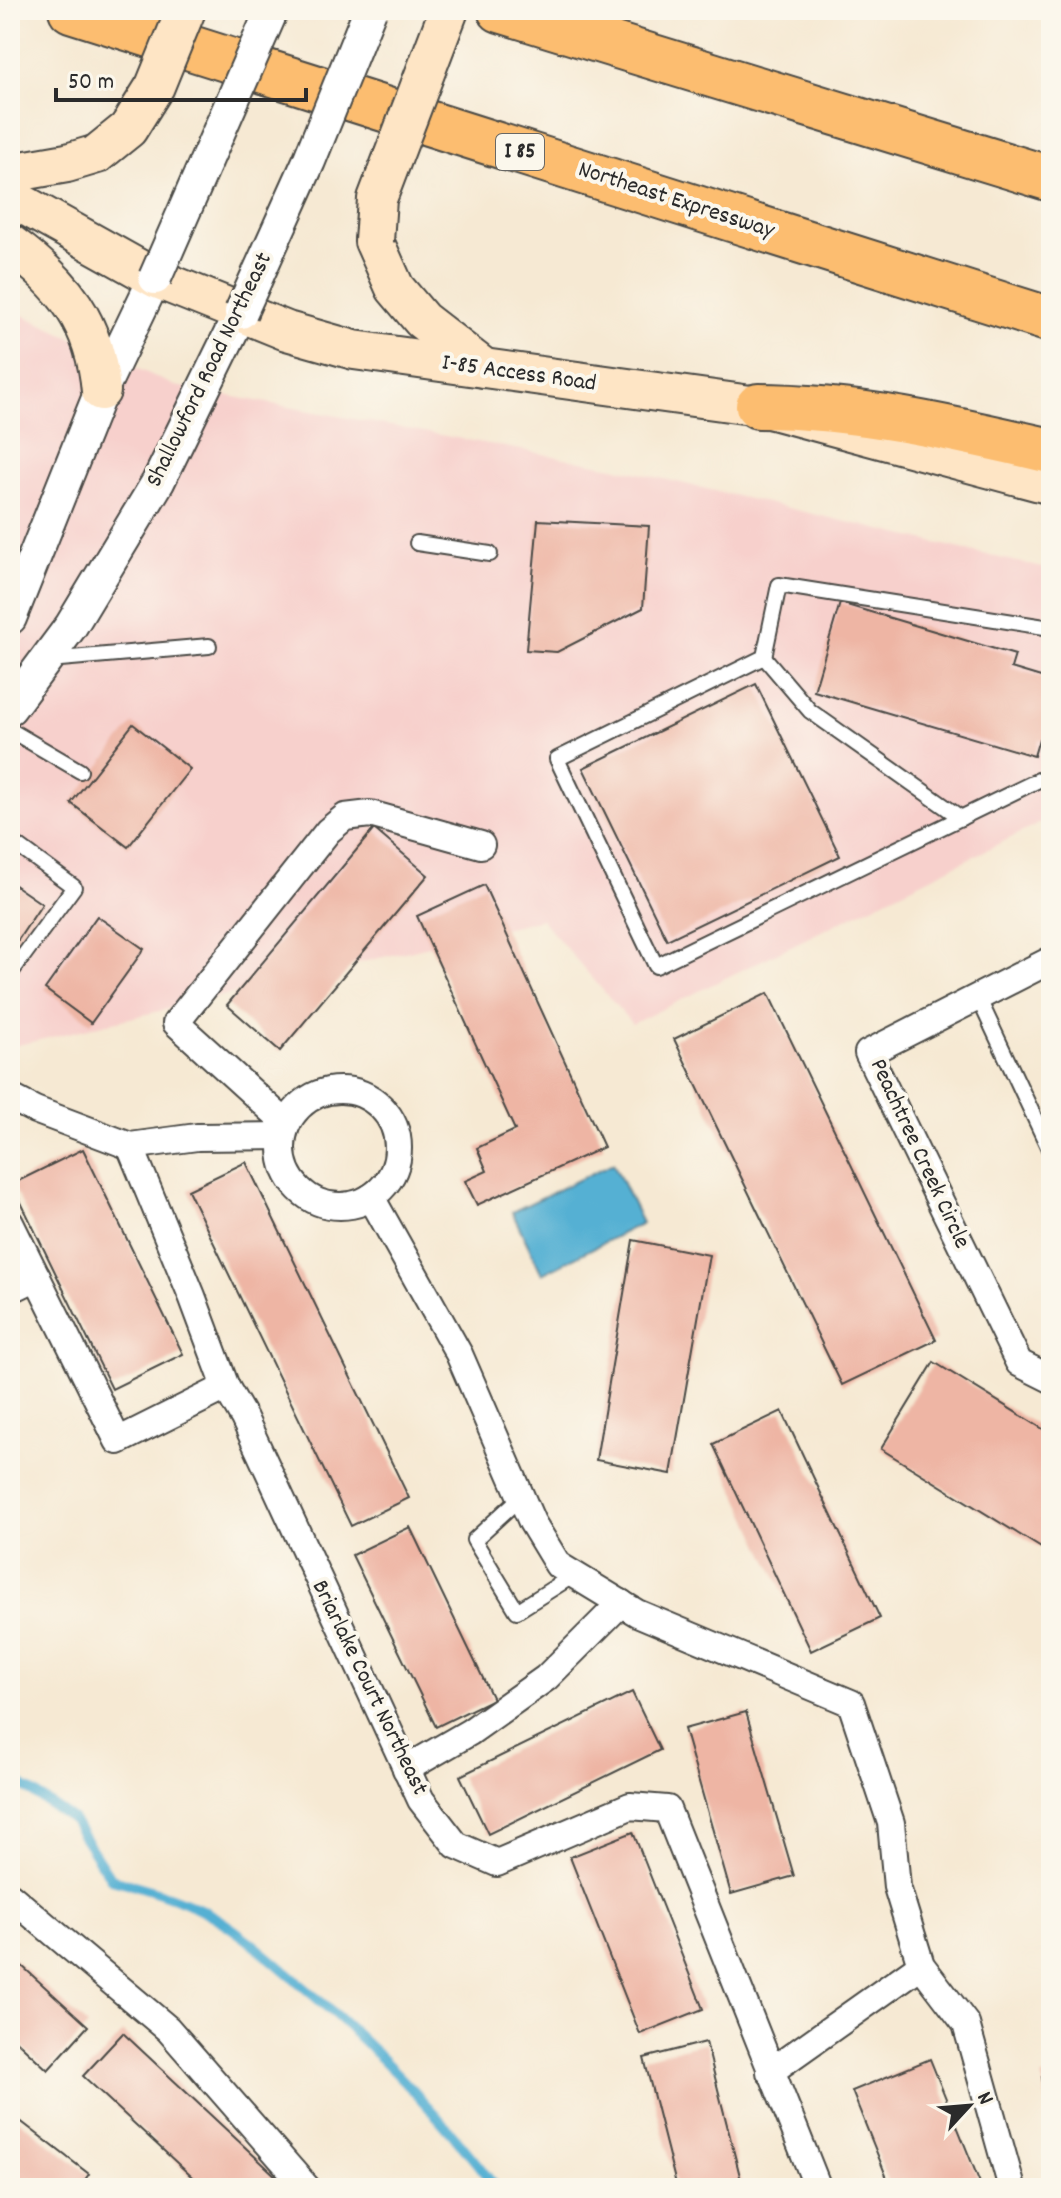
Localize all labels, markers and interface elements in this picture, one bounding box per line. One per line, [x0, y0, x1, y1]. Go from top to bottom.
scale bar [56, 52, 306, 102]
text: 50 m [68, 66, 114, 100]
road number: I 85 [496, 134, 544, 170]
street label: Northeast Expressway [573, 153, 780, 249]
street label: Shallowford Road Northeast [138, 247, 282, 493]
street label: I-85 Access Road [440, 346, 598, 402]
street label: Peachtree Creek Circle [860, 1053, 978, 1255]
street label: Briarlake Court Northeast [302, 1575, 436, 1802]
north arrow [929, 2066, 1009, 2146]
text: N [968, 2087, 1000, 2111]

